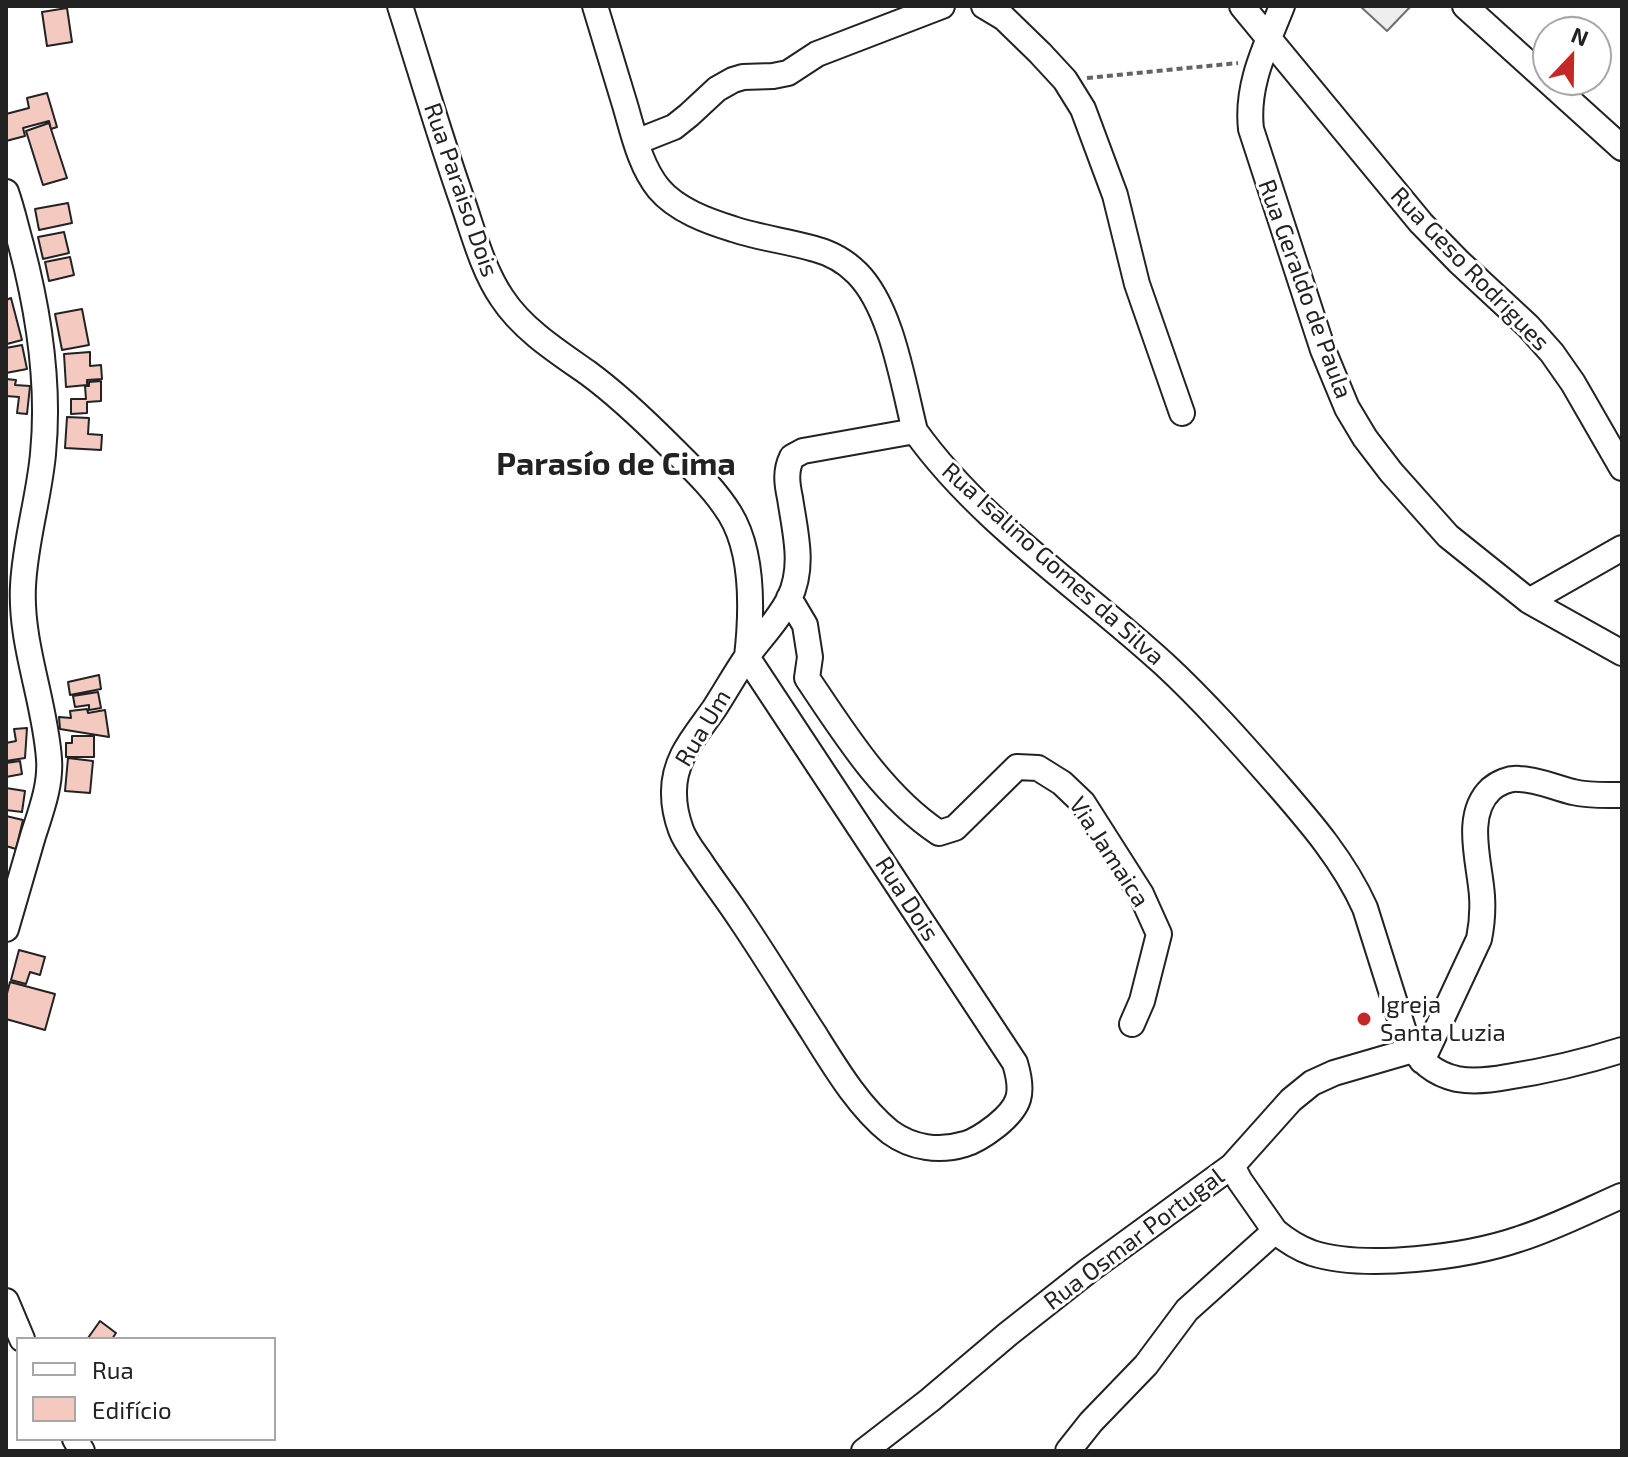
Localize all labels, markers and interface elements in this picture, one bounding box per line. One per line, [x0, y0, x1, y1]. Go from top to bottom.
north arrow [1532, 16, 1612, 96]
text: N [1568, 21, 1592, 51]
street label: Rua Paraiso Dois [418, 99, 504, 281]
street label: Rua Geraldo de Paula [1252, 176, 1358, 402]
street label: Rua Geso Rodrigues [1385, 181, 1555, 357]
district label: Parasío de Cima [496, 445, 736, 483]
street label: Rua Isalino Gomes da Silva [936, 457, 1170, 671]
street label: Rua Um [669, 685, 737, 771]
street label: Via Jamaica [1063, 792, 1155, 912]
street label: Rua Dois [869, 851, 945, 947]
place label: Igreja Santa Luzia [1380, 991, 1506, 1047]
marker: Igreja Santa Luzia [1355, 1010, 1373, 1028]
street label: Rua Osmar Portugal [1038, 1162, 1230, 1316]
legend [16, 1337, 276, 1441]
text: Rua [92, 1355, 134, 1384]
text: Edifício [92, 1395, 172, 1424]

